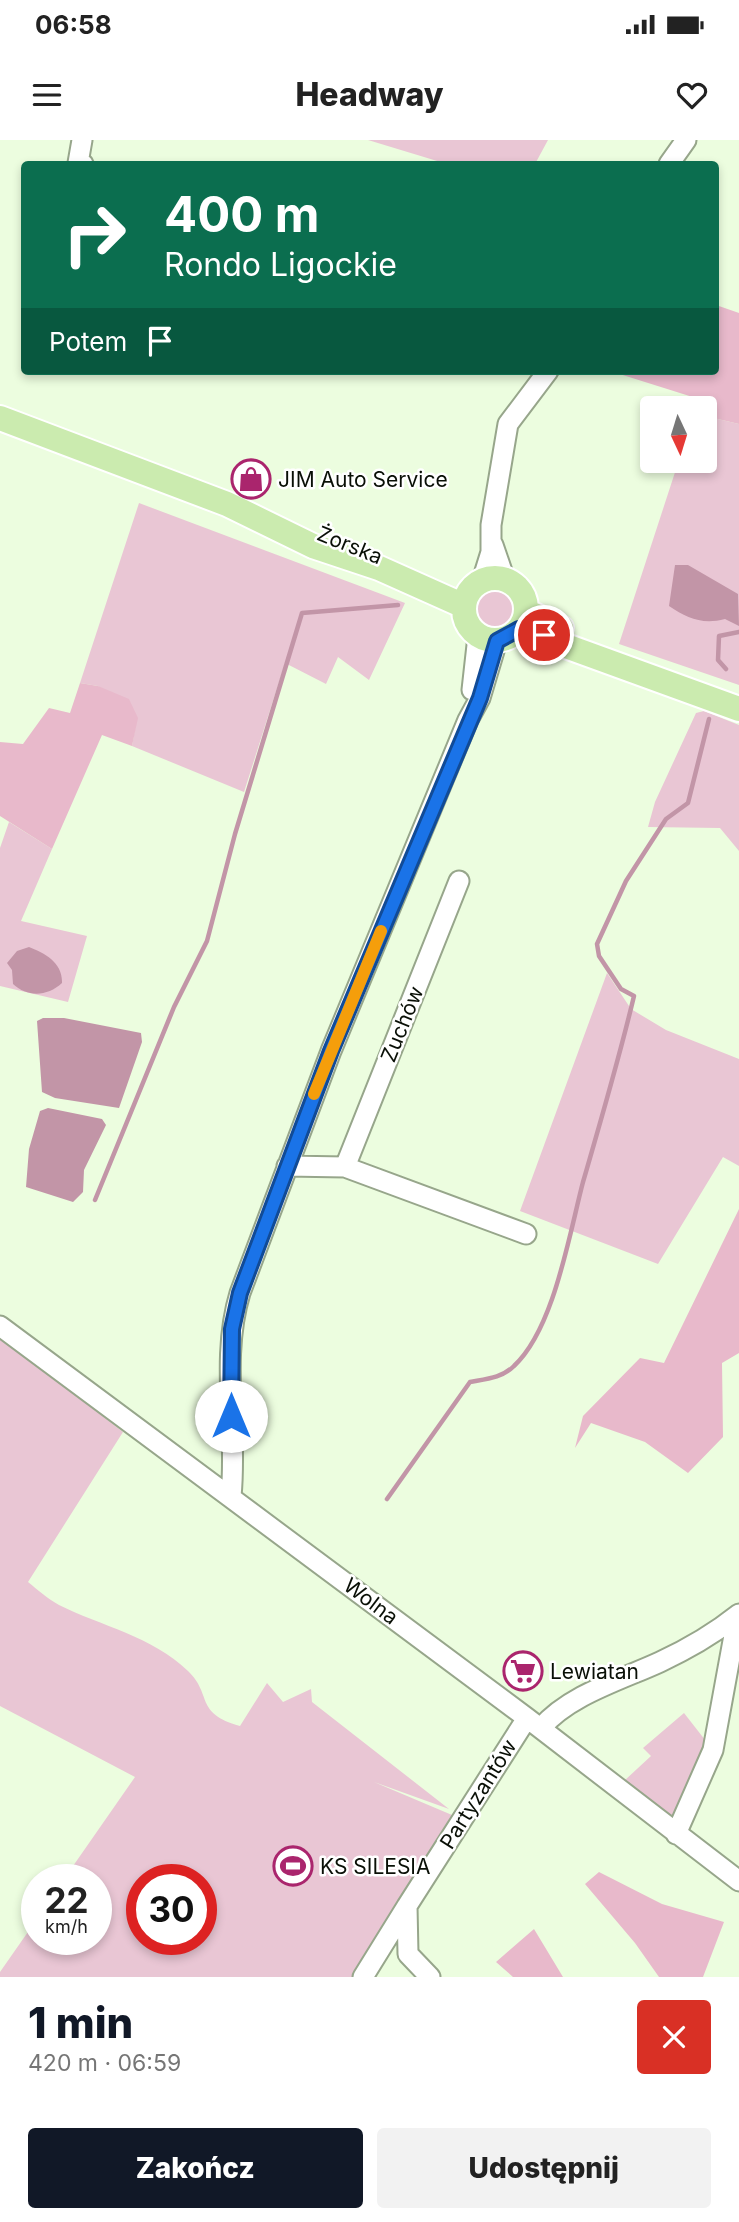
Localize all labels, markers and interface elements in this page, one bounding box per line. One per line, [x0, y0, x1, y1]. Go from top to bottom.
text: 06:58 [35, 9, 112, 40]
text: Headway [295, 75, 444, 114]
icon: menu [28, 76, 66, 114]
icon: heart [673, 76, 711, 114]
text: 400 m [164, 185, 320, 244]
icon: right [49, 189, 140, 280]
text: Rondo Ligockie [164, 245, 397, 284]
icon: arrive [141, 322, 179, 360]
text: Potem [49, 326, 127, 357]
north arrow [640, 396, 718, 472]
map controls [640, 396, 717, 473]
shop icon: JIM Auto Service [230, 458, 272, 500]
place label: JIM Auto Service [278, 467, 448, 492]
street label: Żorska [314, 520, 387, 569]
pin [514, 605, 574, 665]
icon: arrive [525, 616, 563, 654]
street label: Zuchów [376, 982, 428, 1066]
position arrow [194, 1379, 268, 1453]
street label: Wolna [339, 1573, 403, 1629]
supermarket icon: Lewiatan [502, 1650, 544, 1692]
place label: Lewiatan [550, 1659, 639, 1684]
street label: Partyzantów [434, 1735, 522, 1853]
sports icon: KS SILESIA [272, 1845, 314, 1887]
place label: KS SILESIA [320, 1854, 431, 1879]
speed limit sign: 30 [126, 1864, 217, 1955]
text: 22 [44, 1879, 89, 1921]
text: km/h [45, 1916, 88, 1937]
text: 1 min [28, 1997, 133, 2048]
button: close [637, 2000, 711, 2074]
text: 420 m · 06:59 [28, 2049, 181, 2077]
button: Zakończ [28, 2128, 363, 2208]
button: Udostępnij [377, 2128, 711, 2208]

